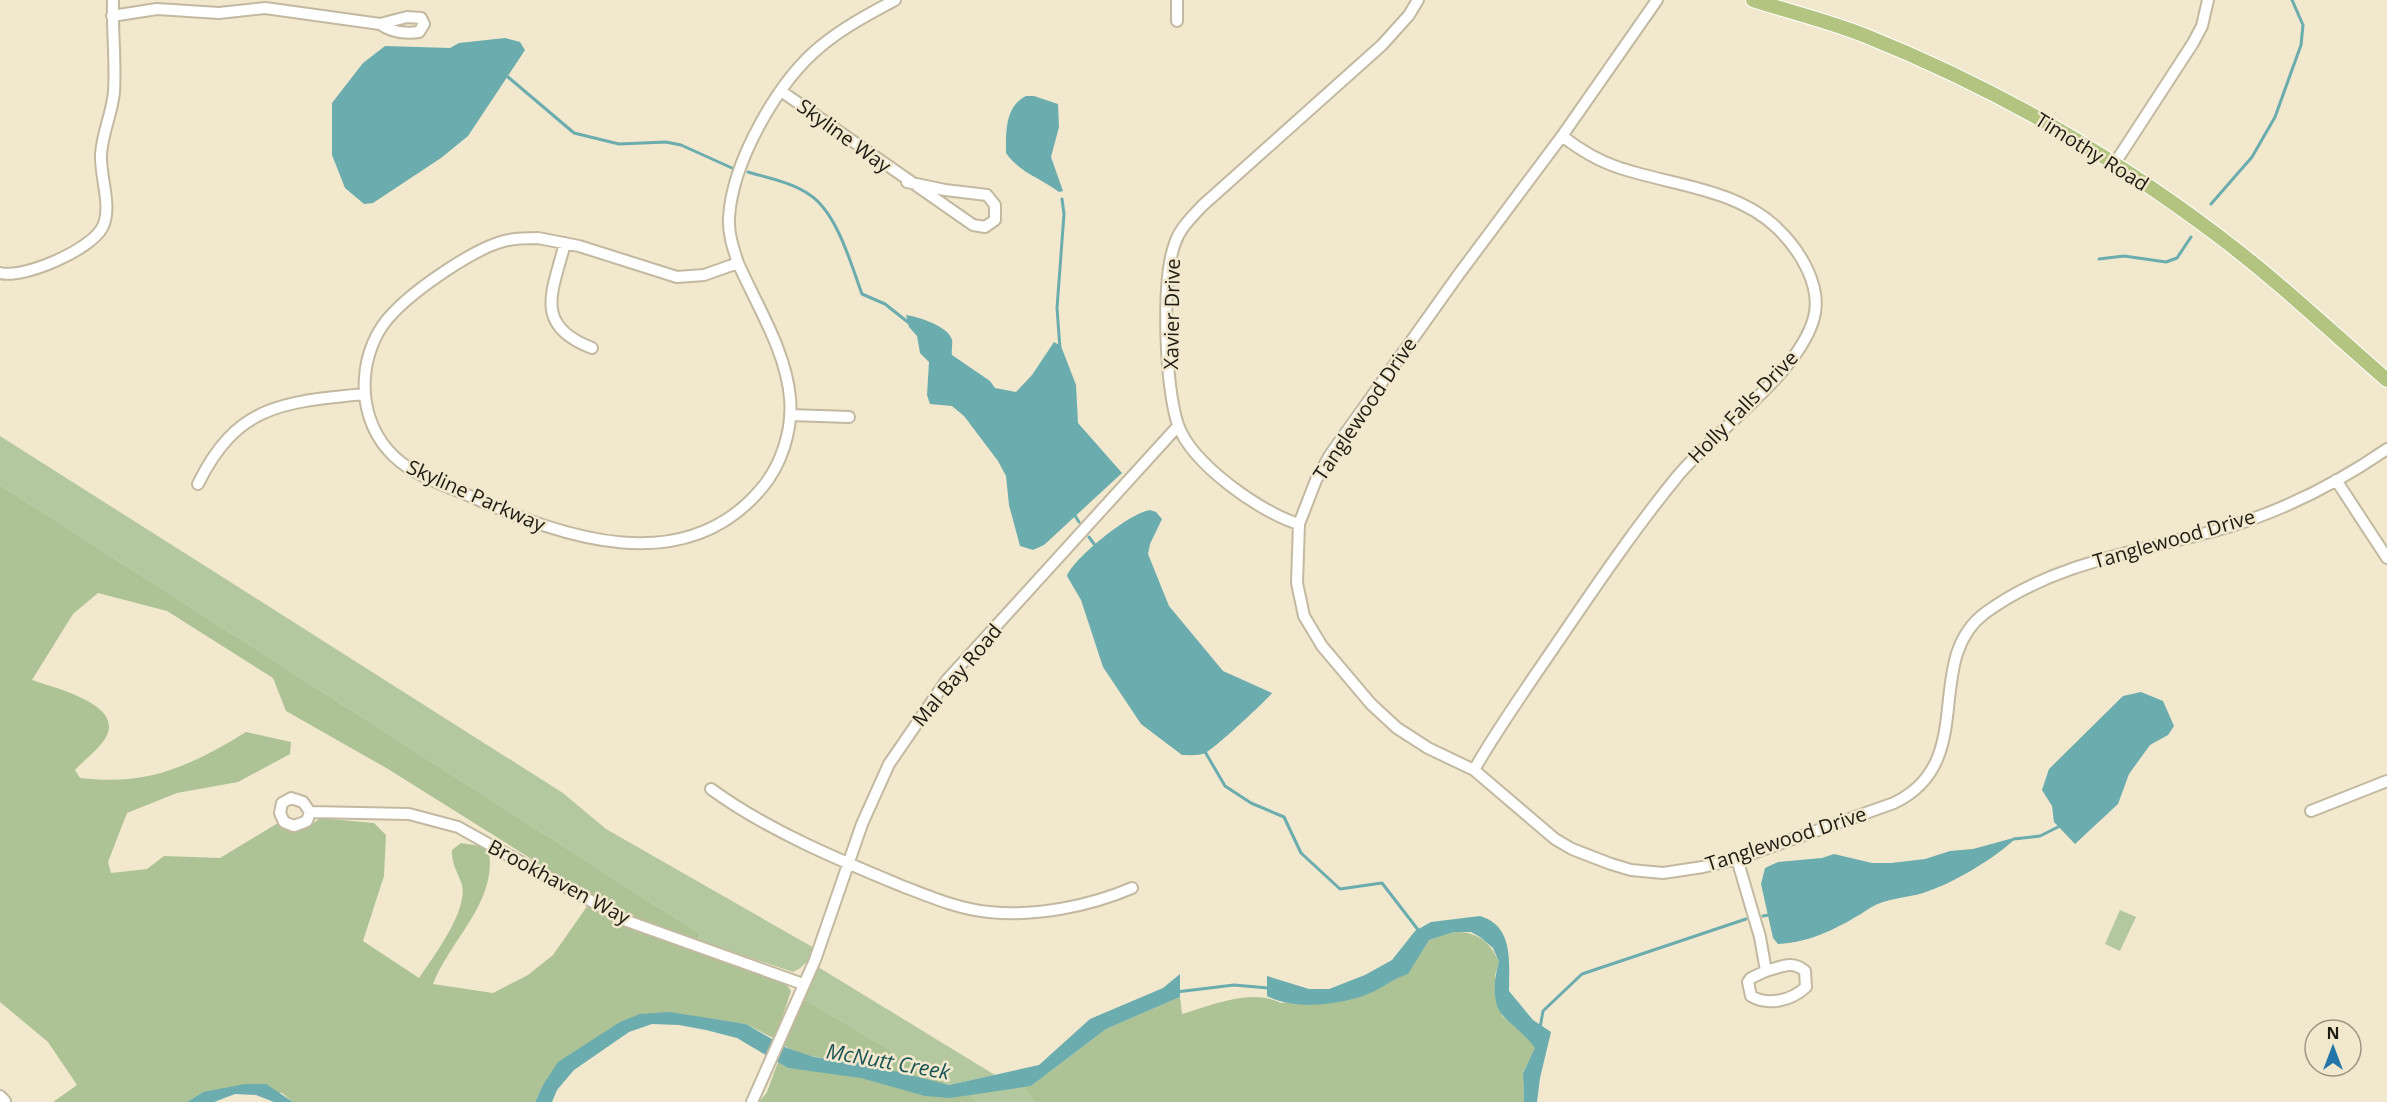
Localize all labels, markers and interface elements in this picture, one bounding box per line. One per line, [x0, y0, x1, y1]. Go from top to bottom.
street label: Skyline Way [792, 92, 897, 179]
street label: Timothy Road [2030, 106, 2154, 197]
street label: Xavier Drive [1157, 258, 1186, 370]
street label: Tanglewood Drive [1307, 332, 1423, 486]
street label: Holly Falls Drive [1682, 344, 1804, 469]
street label: Skyline Parkway [403, 453, 551, 539]
street label: Tanglewood Drive [2090, 502, 2258, 575]
street label: Mal Bay Road [906, 618, 1008, 732]
street label: Tanglewood Drive [1702, 800, 1870, 877]
street label: Brookhaven Way [483, 833, 636, 931]
north arrow [2303, 1018, 2363, 1078]
text: N [2326, 1022, 2340, 1044]
water label: McNutt Creek [824, 1036, 953, 1086]

